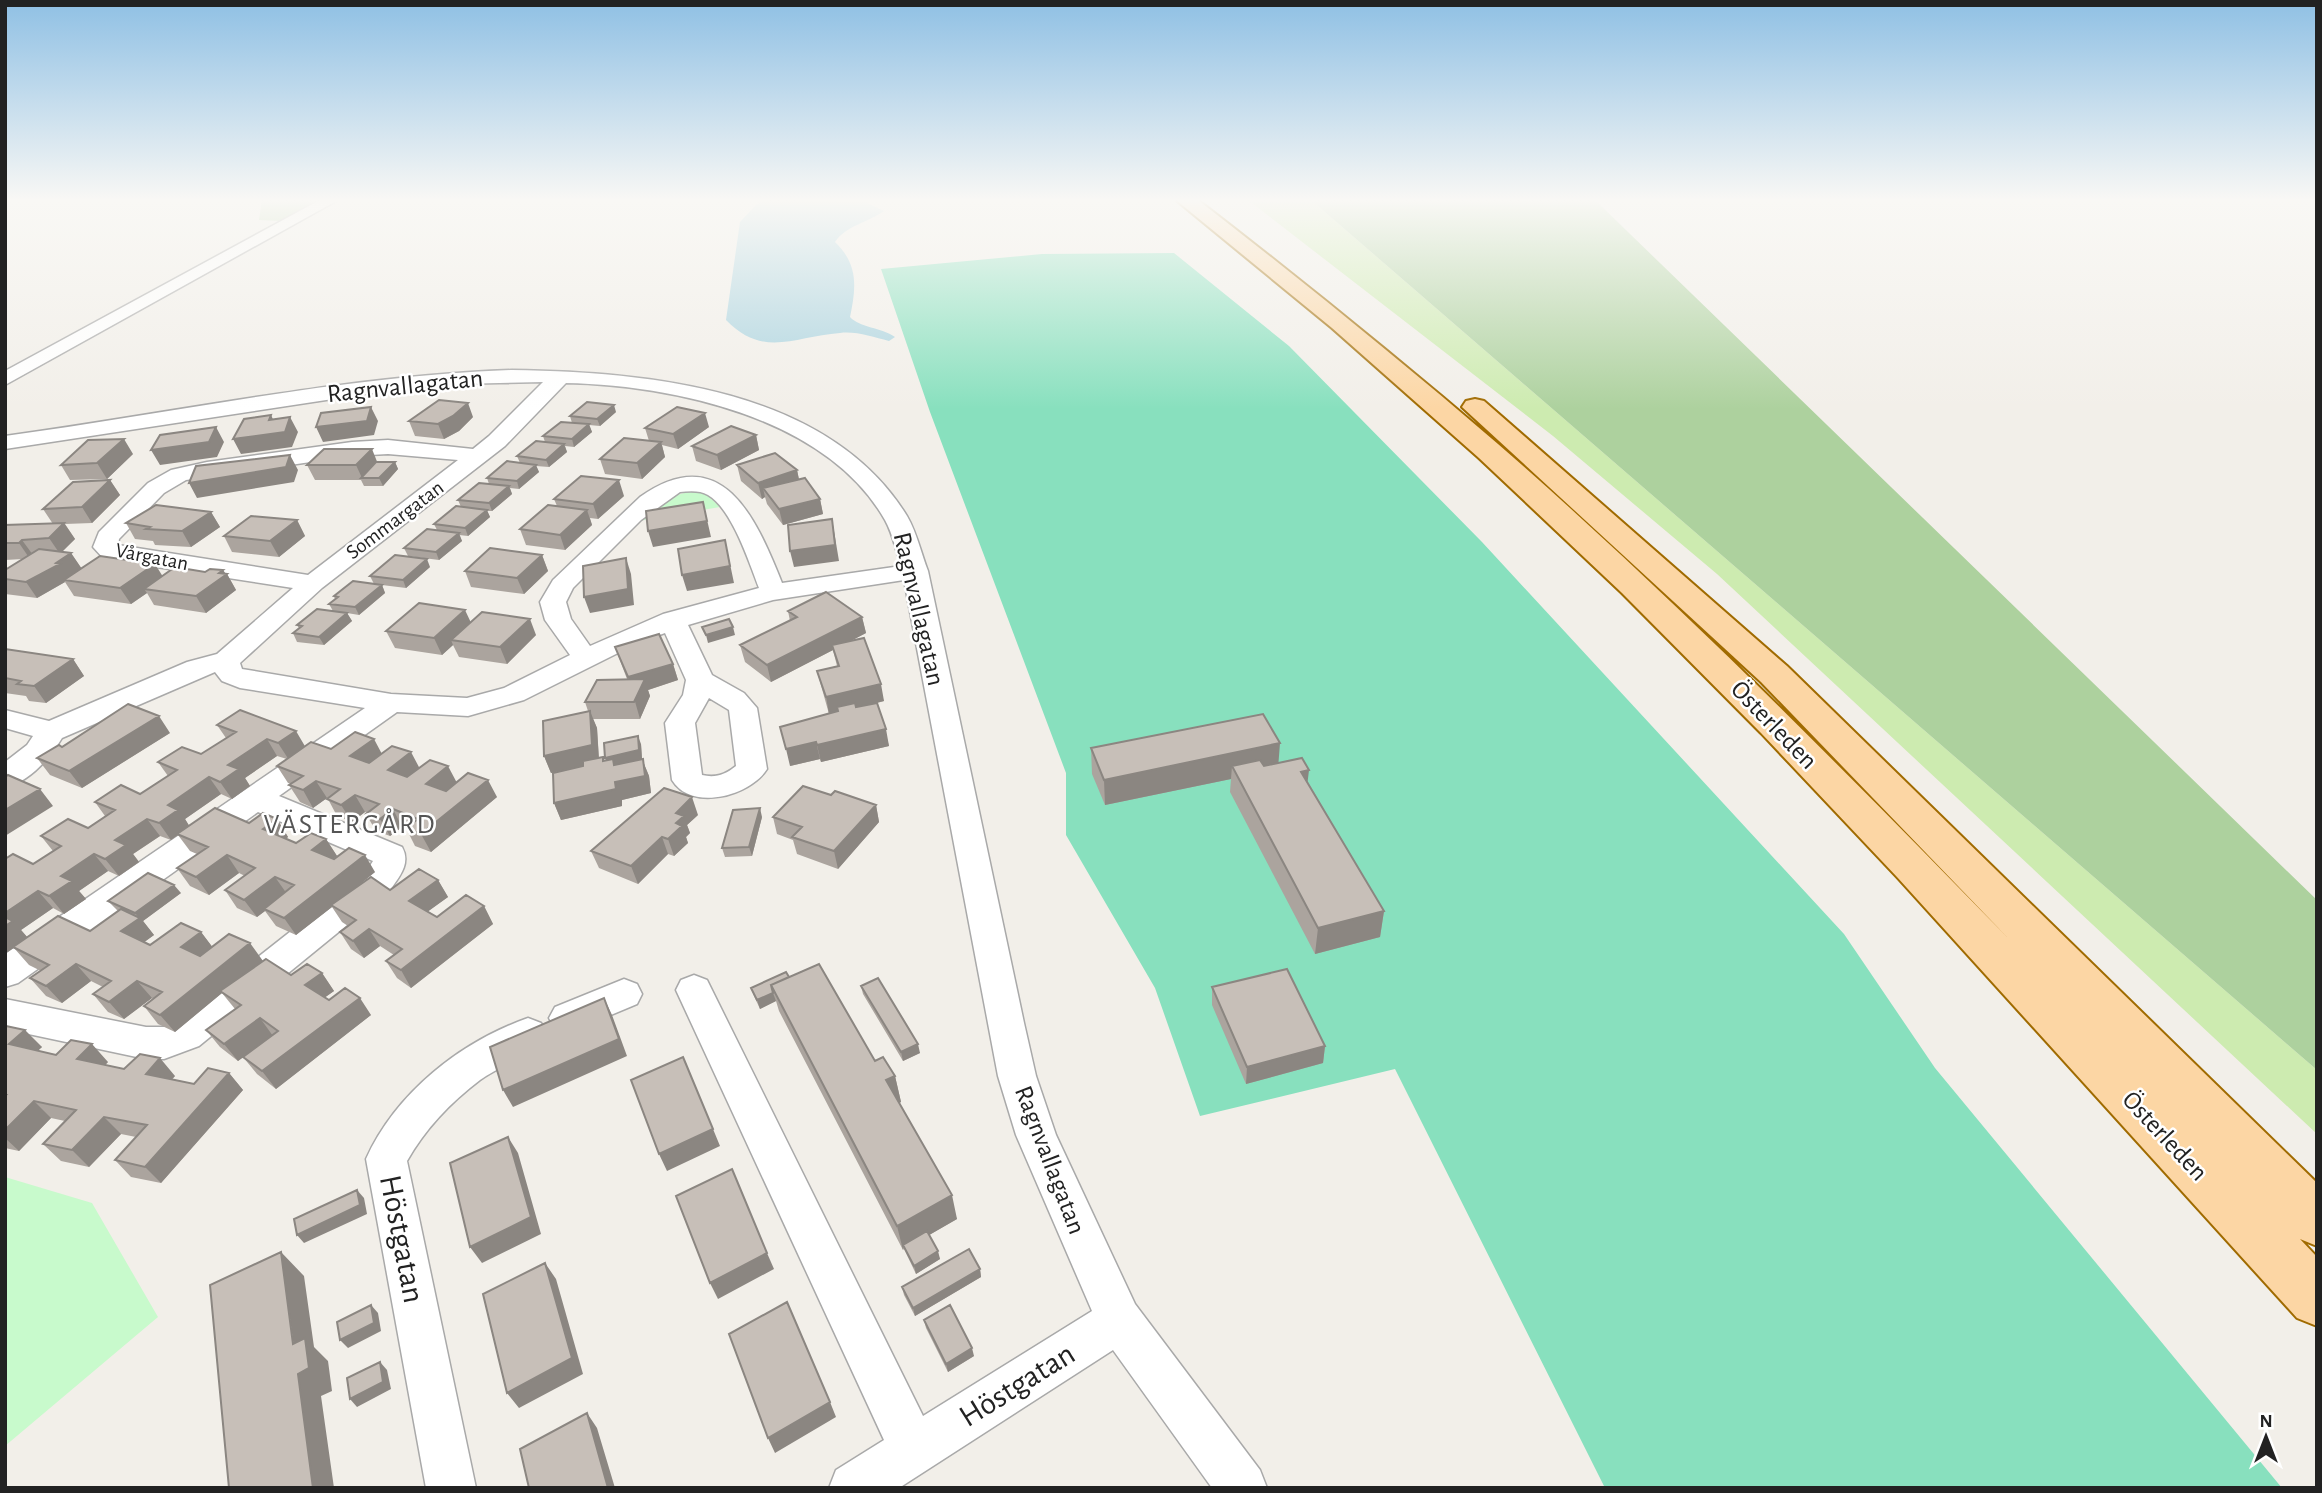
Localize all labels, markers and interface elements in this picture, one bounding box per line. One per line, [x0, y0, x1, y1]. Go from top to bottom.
street label: Ragnvallagatan [326, 365, 484, 407]
street label: Sommargatan [342, 477, 448, 563]
street label: Ragnvallagatan [889, 530, 949, 688]
street label: Vårgatan [114, 540, 190, 574]
street label: Österleden [1726, 675, 1823, 774]
district label: VÄSTERGÅRD [263, 808, 437, 839]
street label: Ragnvallagatan [1010, 1082, 1090, 1238]
street label: Österleden [2117, 1086, 2213, 1186]
street label: Höstgatan [374, 1172, 430, 1306]
street label: Höstgatan [954, 1337, 1080, 1433]
north arrow [2231, 1402, 2301, 1472]
text: N [2259, 1412, 2273, 1431]

